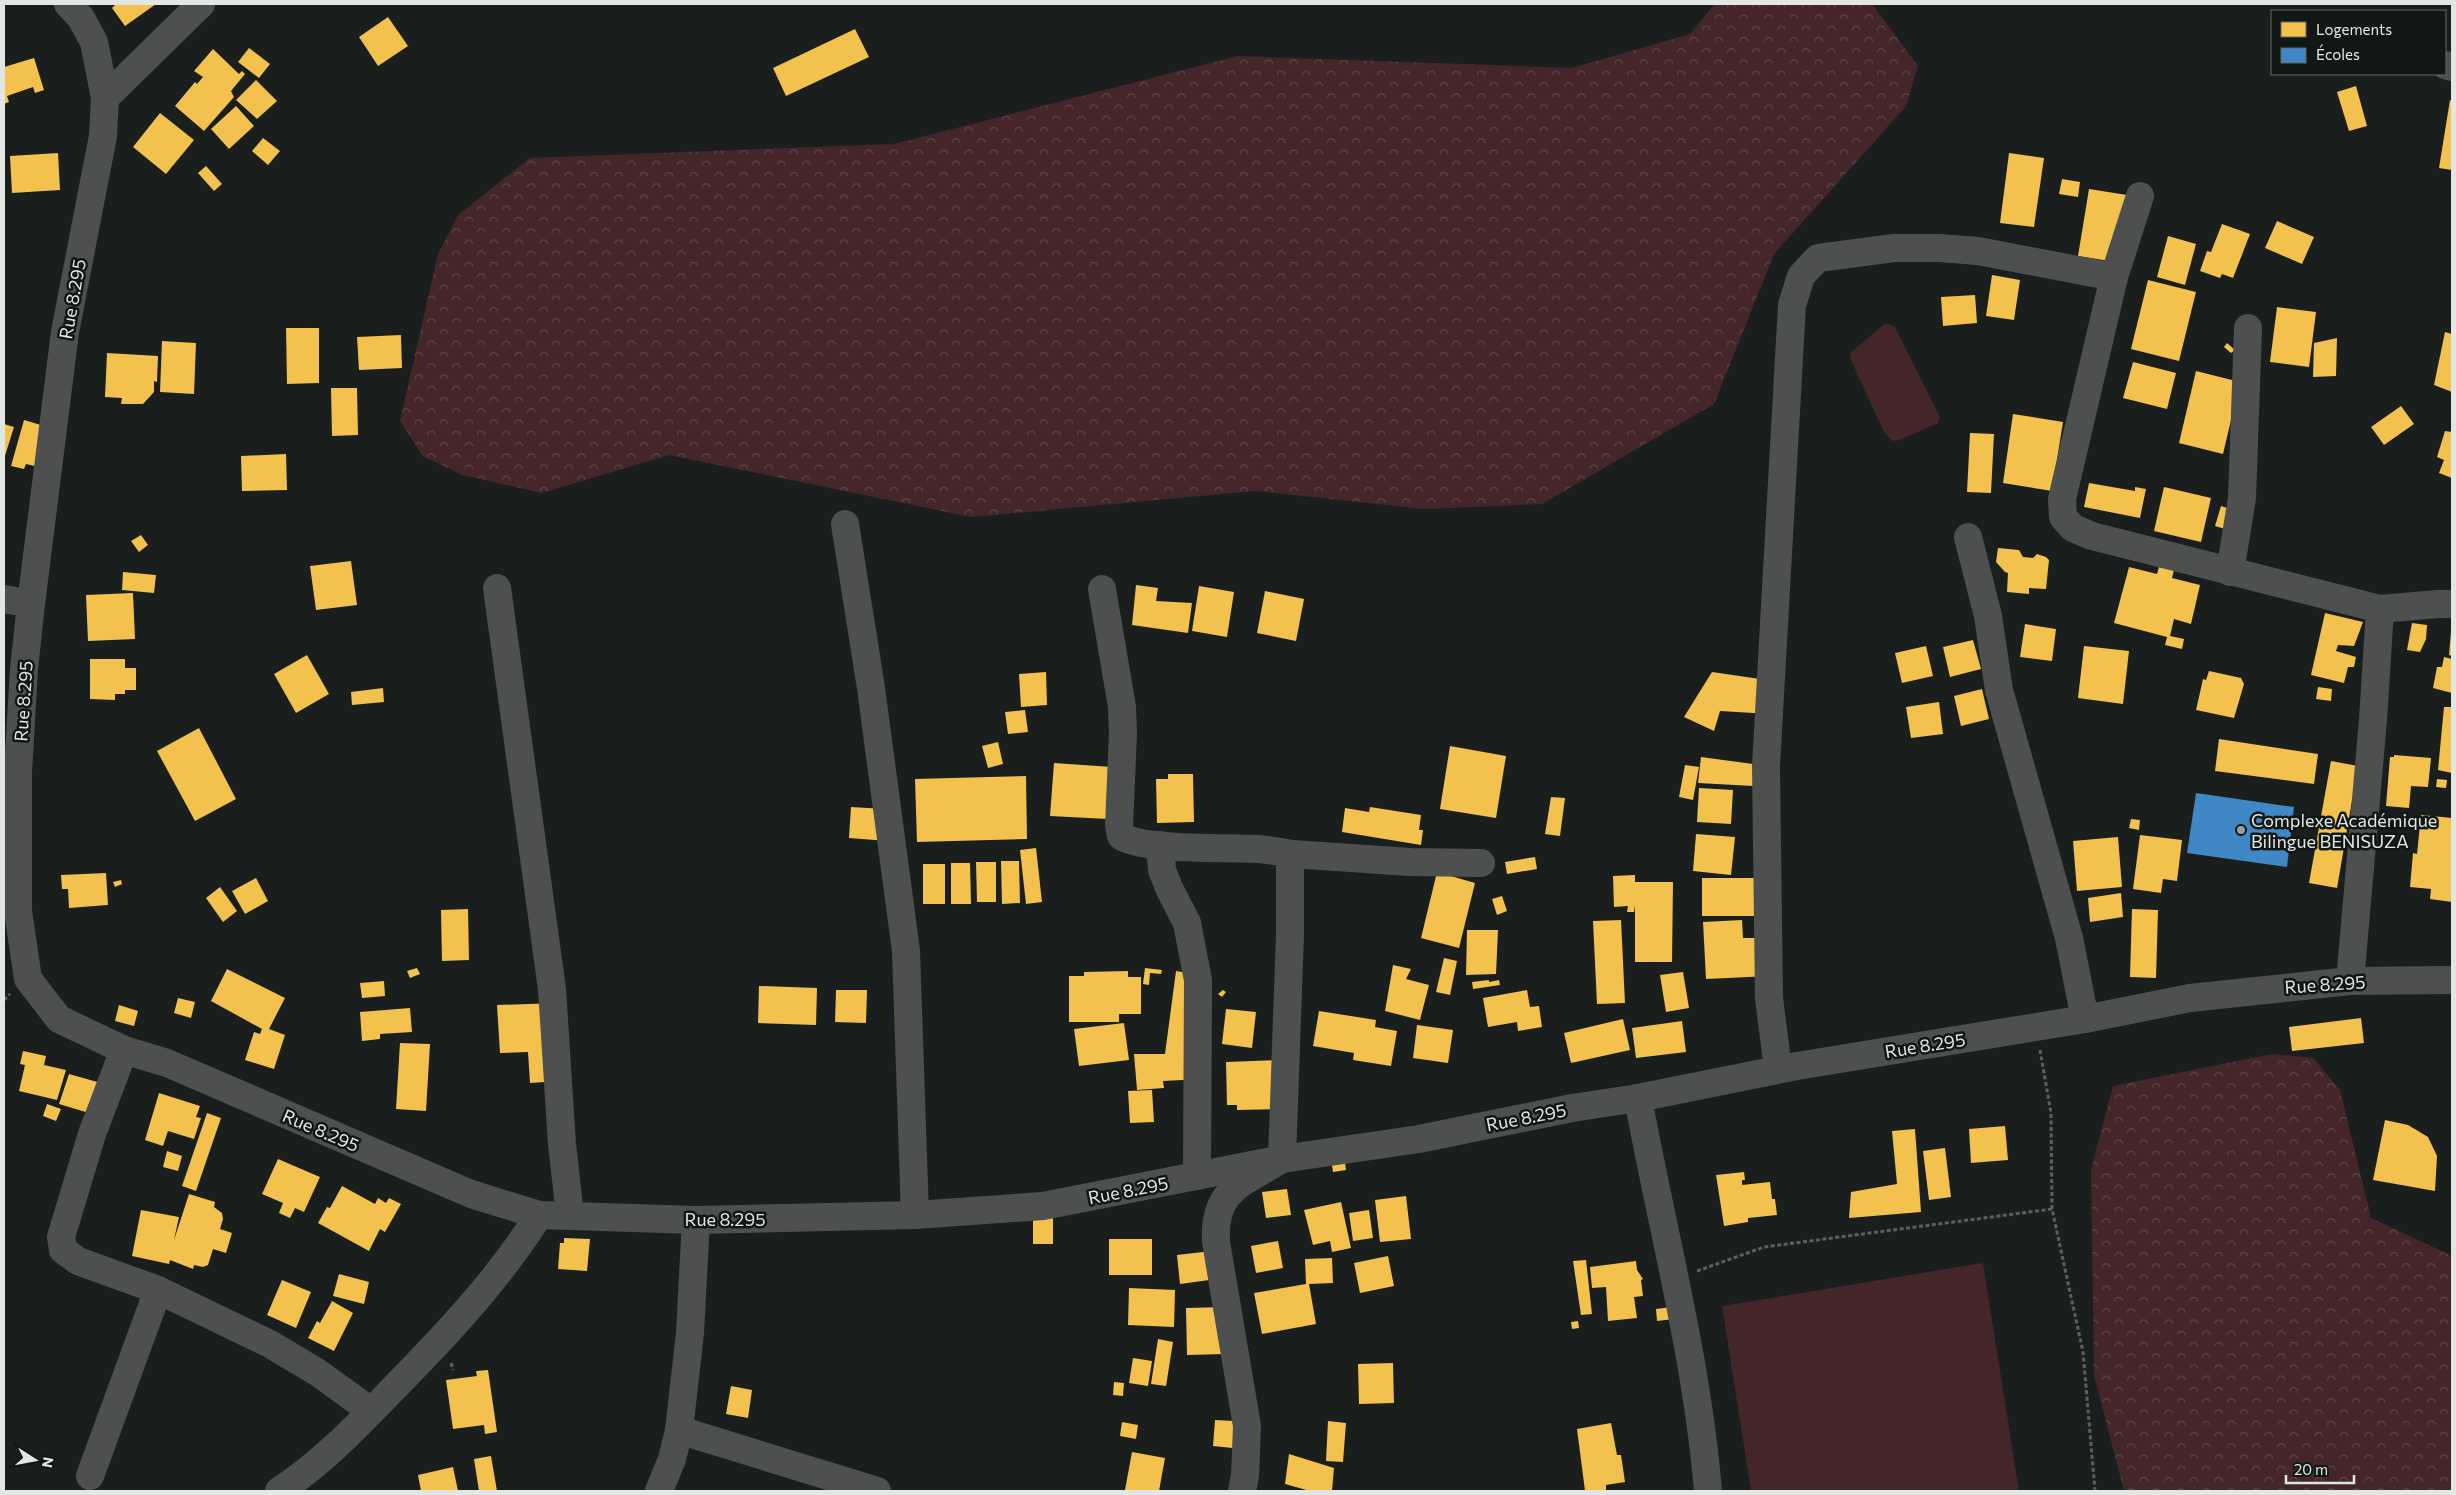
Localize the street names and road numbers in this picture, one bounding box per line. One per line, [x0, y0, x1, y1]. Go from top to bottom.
street label: Rue 8.295 [54, 257, 90, 341]
street label: Rue 8.295 [9, 660, 37, 742]
street label: Rue 8.295 [2284, 970, 2366, 998]
street label: Rue 8.295 [1883, 1028, 1967, 1062]
street label: Rue 8.295 [1484, 1098, 1568, 1136]
street label: Rue 8.295 [279, 1104, 363, 1156]
street label: Rue 8.295 [1086, 1171, 1170, 1209]
street label: Rue 8.295 [684, 1208, 766, 1230]

